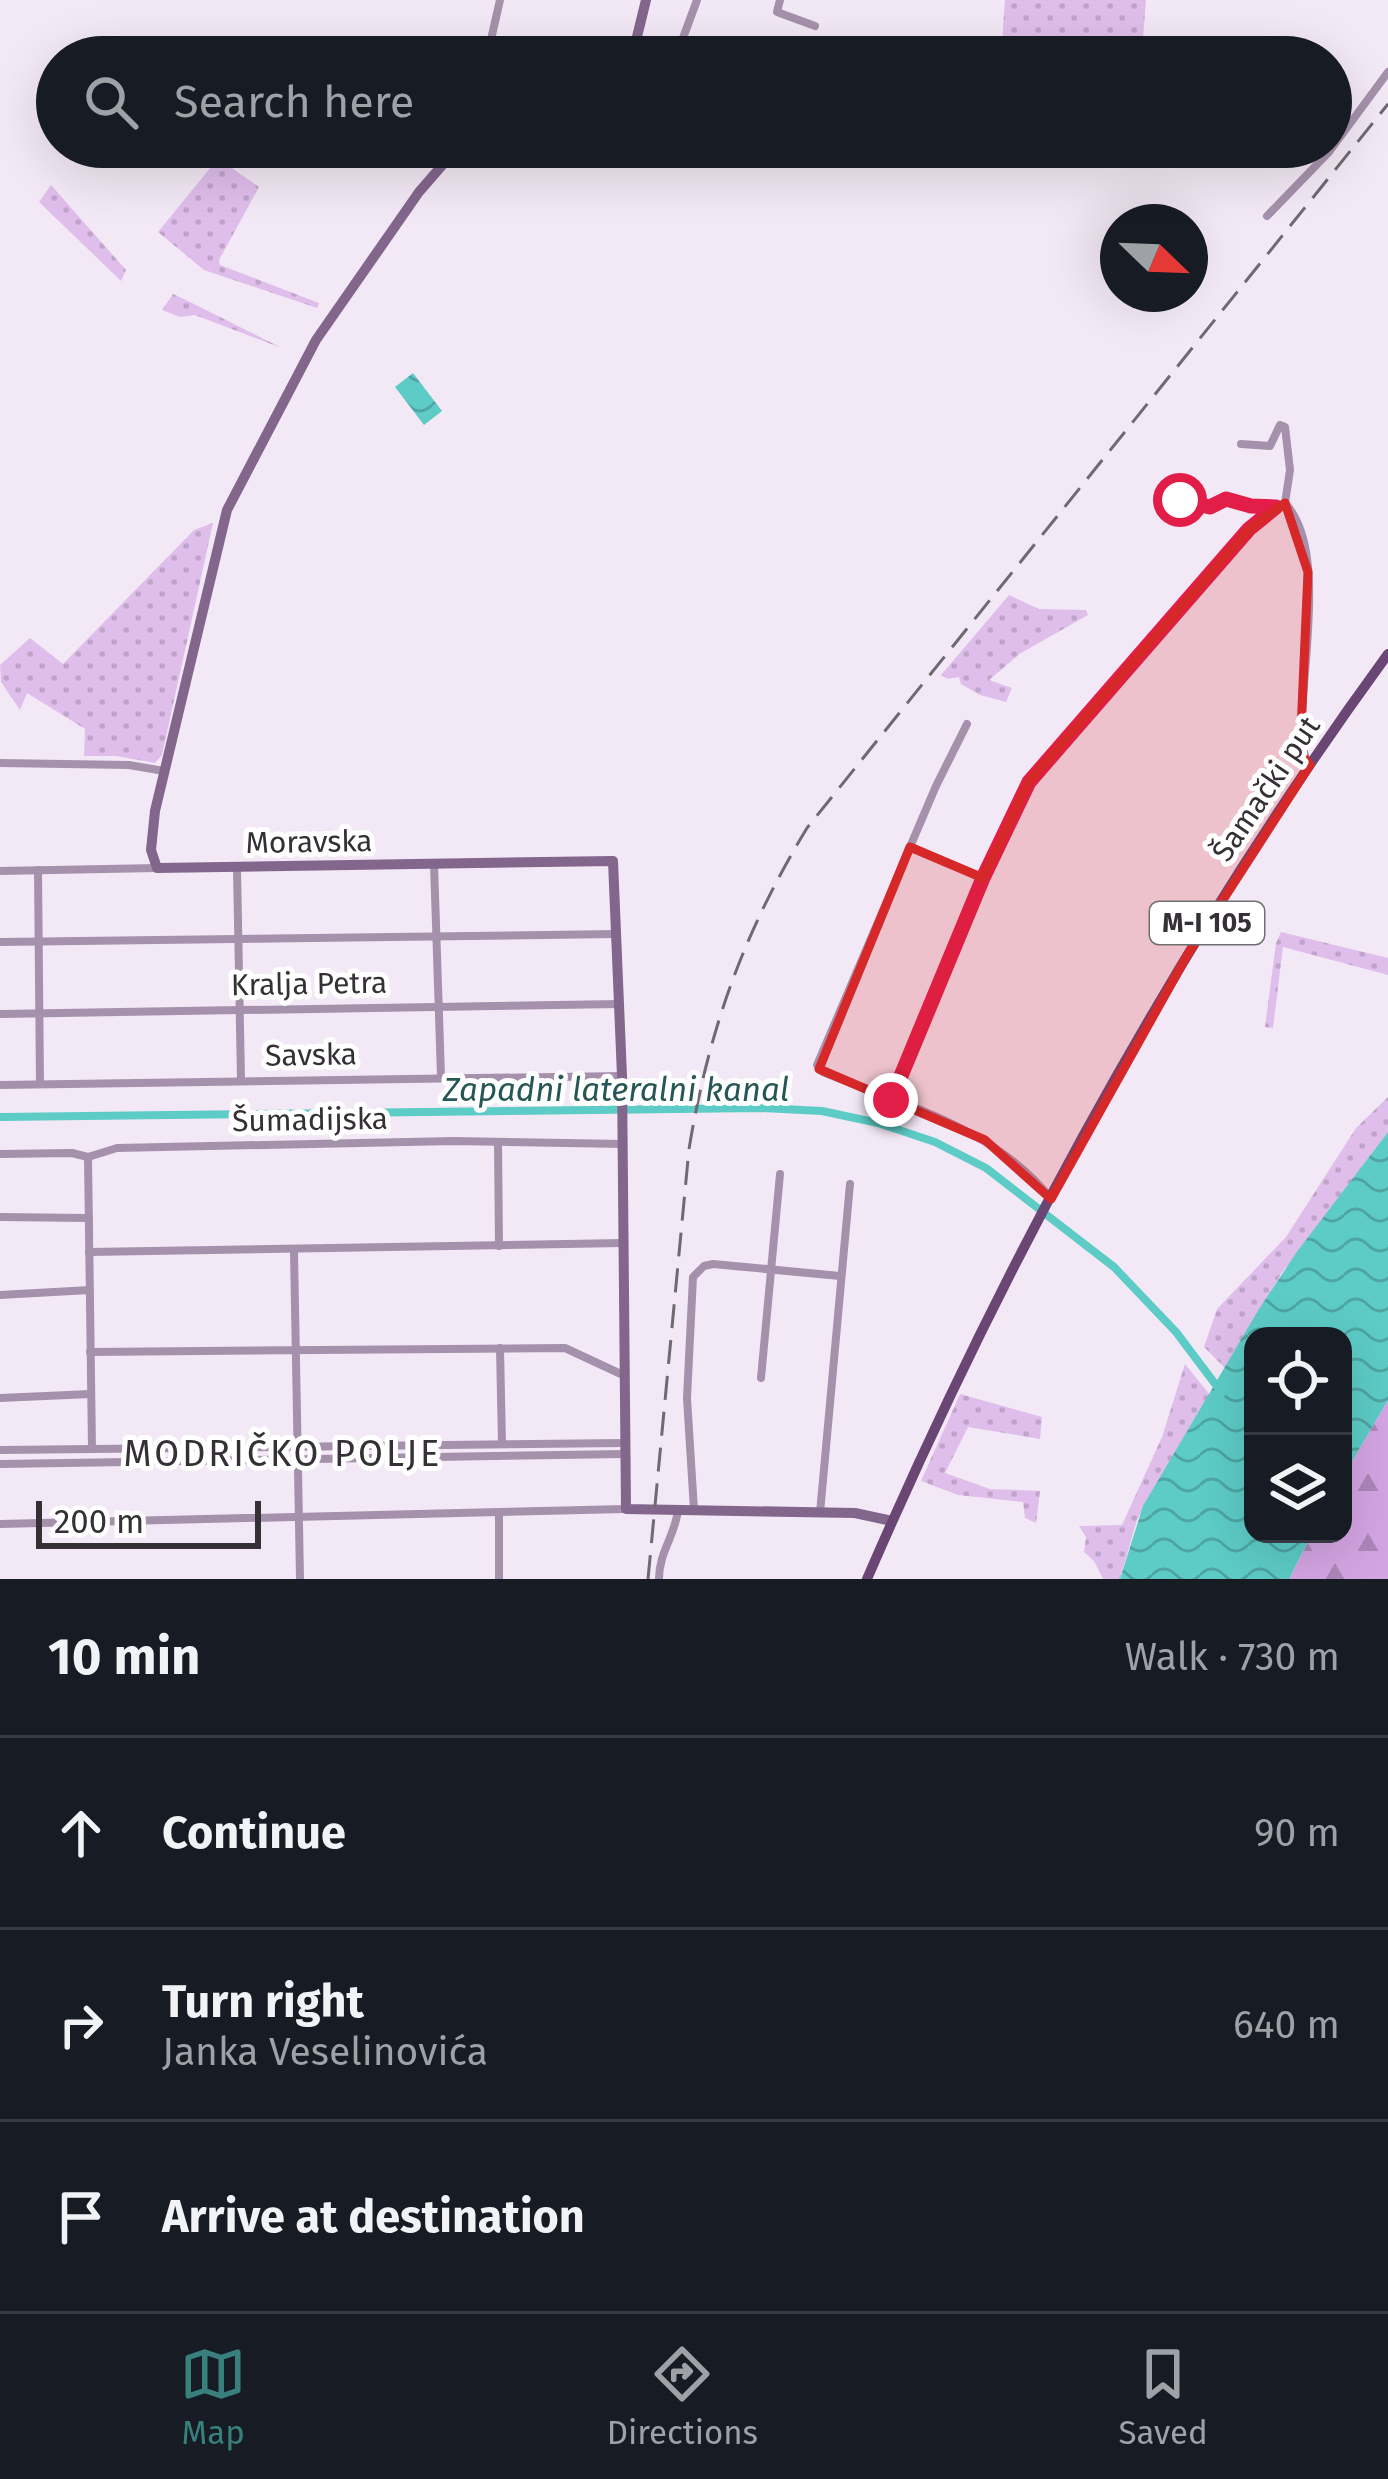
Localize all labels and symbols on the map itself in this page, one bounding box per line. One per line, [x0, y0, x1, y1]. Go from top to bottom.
north arrow [1100, 204, 1208, 312]
route start [1153, 473, 1207, 527]
street label: Šamački put [1204, 710, 1328, 868]
street label: Moravska [245, 823, 373, 861]
road number: M-I 105 [1150, 902, 1264, 944]
street label: Kralja Petra [231, 965, 387, 1003]
street label: Savska [265, 1036, 357, 1074]
water label: Zapadni lateralni kanal [442, 1070, 789, 1110]
route end [864, 1073, 918, 1127]
street label: Šumadijska [232, 1101, 388, 1139]
district label: MODRIČKO POLJE [124, 1431, 442, 1476]
scale bar [36, 1495, 261, 1548]

